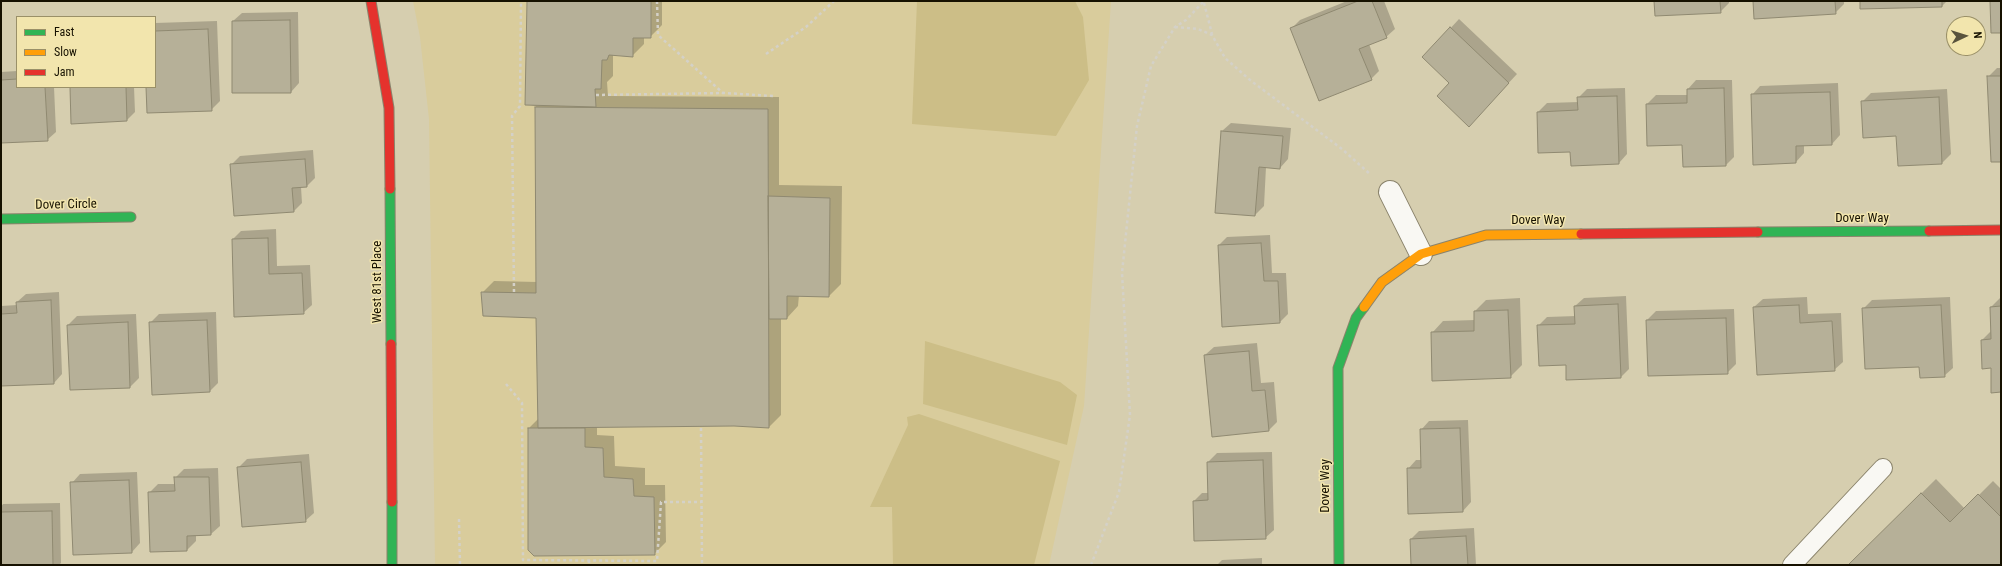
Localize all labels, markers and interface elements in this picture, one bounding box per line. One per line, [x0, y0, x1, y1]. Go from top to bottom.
legend [16, 16, 156, 88]
north arrow [1946, 16, 1986, 56]
text: Fast [54, 25, 74, 39]
text: N [1971, 31, 1984, 39]
text: Slow [54, 45, 77, 59]
text: Jam [54, 65, 75, 79]
street label: Dover Circle [35, 197, 97, 213]
street label: Dover Way [1835, 211, 1889, 227]
street label: Dover Way [1511, 213, 1565, 229]
street label: West 81st Place [370, 241, 386, 323]
street label: Dover Way [1318, 459, 1334, 513]

